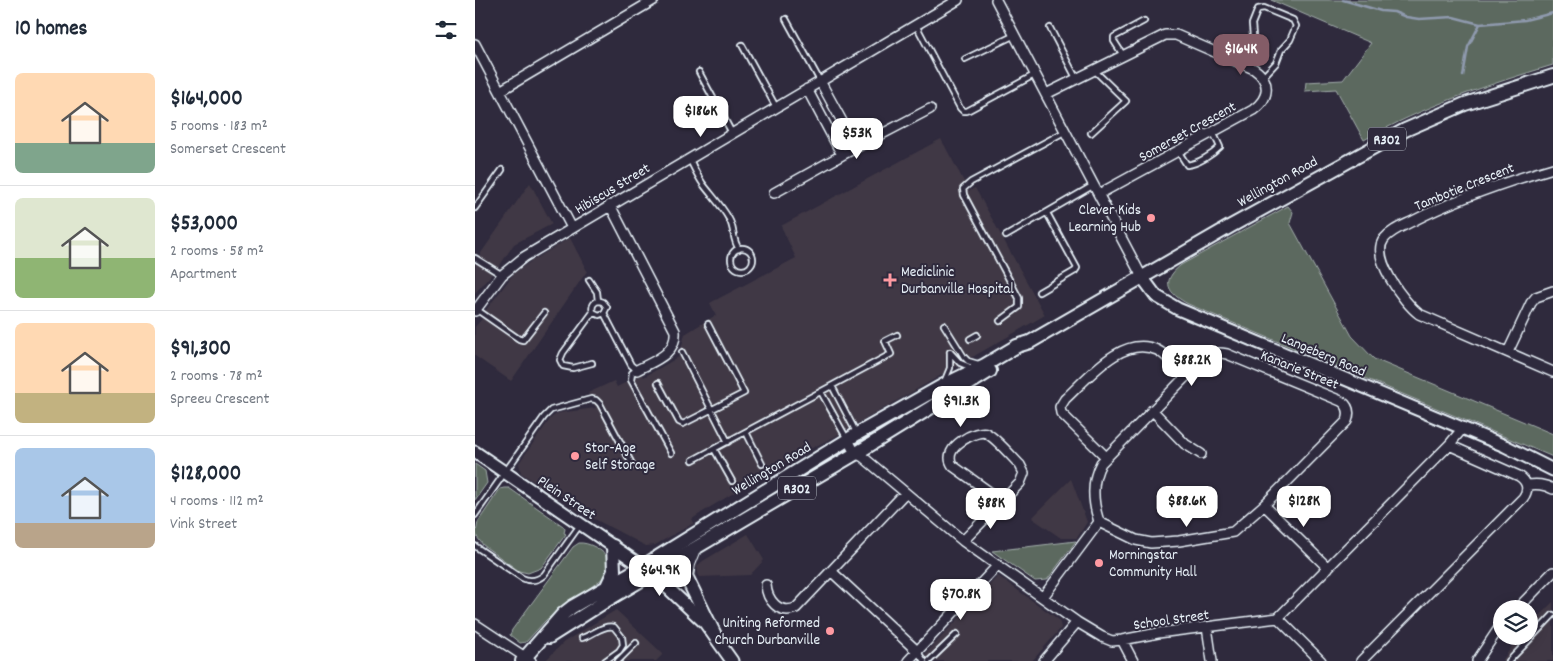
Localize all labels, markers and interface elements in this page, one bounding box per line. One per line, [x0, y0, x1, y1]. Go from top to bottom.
text: 10 homes [15, 15, 87, 45]
icon: filters [432, 16, 460, 44]
pin: $164K [1206, 34, 1276, 76]
text: $164K [1224, 38, 1258, 61]
text: $164,000 [170, 85, 243, 115]
icon: home [55, 93, 115, 153]
pin: $186K [666, 96, 736, 138]
street label: Somerset Crescent [1135, 97, 1241, 169]
text: $186K [684, 100, 718, 123]
text: 5 rooms · 183 m² [170, 115, 267, 138]
pin: $53K [827, 118, 887, 160]
text: $53K [842, 122, 872, 145]
road number: R302 [1368, 128, 1406, 150]
text: Somerset Crescent [170, 138, 286, 161]
street label: Wellington Road [1234, 151, 1322, 214]
street label: Hibiscus Street [571, 158, 655, 221]
street label: Tambotie Crescent [1412, 158, 1518, 218]
place label: Clever Kids Learning Hub [1068, 200, 1141, 239]
text: $53,000 [170, 210, 238, 240]
marker: Clever Kids Learning Hub [1145, 212, 1157, 224]
icon: home [55, 218, 115, 278]
text: 2 rooms · 58 m² [170, 240, 264, 263]
place label: Mediclinic Durbanville Hospital [901, 262, 1014, 301]
text: Apartment [170, 263, 237, 286]
marker: Mediclinic Durbanville Hospital [883, 273, 897, 287]
street label: Langeberg Road [1277, 328, 1369, 384]
text: $91,300 [170, 335, 231, 365]
icon: home [55, 343, 115, 403]
pin: $88.2K [1151, 344, 1233, 387]
street label: Kanarie Street [1257, 345, 1342, 397]
text: $88.2K [1173, 349, 1211, 372]
text: 2 rooms · 78 m² [170, 365, 263, 388]
pin: $91.3K [920, 386, 1002, 428]
text: Spreeu Crescent [170, 388, 269, 411]
text: $91.3K [943, 390, 979, 413]
street label: Wellington Road [728, 437, 816, 502]
place label: Stor-Age Self Storage [585, 438, 655, 477]
marker: Stor-Age Self Storage [569, 450, 581, 462]
text: $128,000 [170, 460, 241, 490]
icon: home [55, 468, 115, 528]
street label: Plein Street [532, 471, 600, 527]
road number: R302 [778, 476, 816, 499]
pin: $88.6K [1146, 486, 1228, 528]
pin: $128K [1269, 486, 1339, 528]
pin: $88K [961, 488, 1021, 530]
text: 4 rooms · 112 m² [170, 490, 264, 513]
text: $88.6K [1168, 490, 1206, 513]
text: $128K [1288, 490, 1320, 513]
text: $88K [977, 492, 1005, 515]
text: Vink Street [170, 513, 237, 536]
place label: Morningstar Community Hall [1109, 545, 1197, 584]
pin: $64.9K [619, 554, 701, 597]
marker: Morningstar Community Hall [1093, 557, 1105, 569]
text: $64.9K [640, 559, 680, 582]
pin: $70.8K [920, 578, 1002, 621]
text: $70.8K [941, 583, 981, 606]
map controls [1493, 600, 1538, 645]
button: layers [1493, 600, 1538, 645]
street label: School Street [1132, 605, 1211, 637]
place label: Uniting Reformed Church Durbanville [714, 613, 820, 652]
marker: Uniting Reformed Church Durbanville [824, 625, 836, 637]

